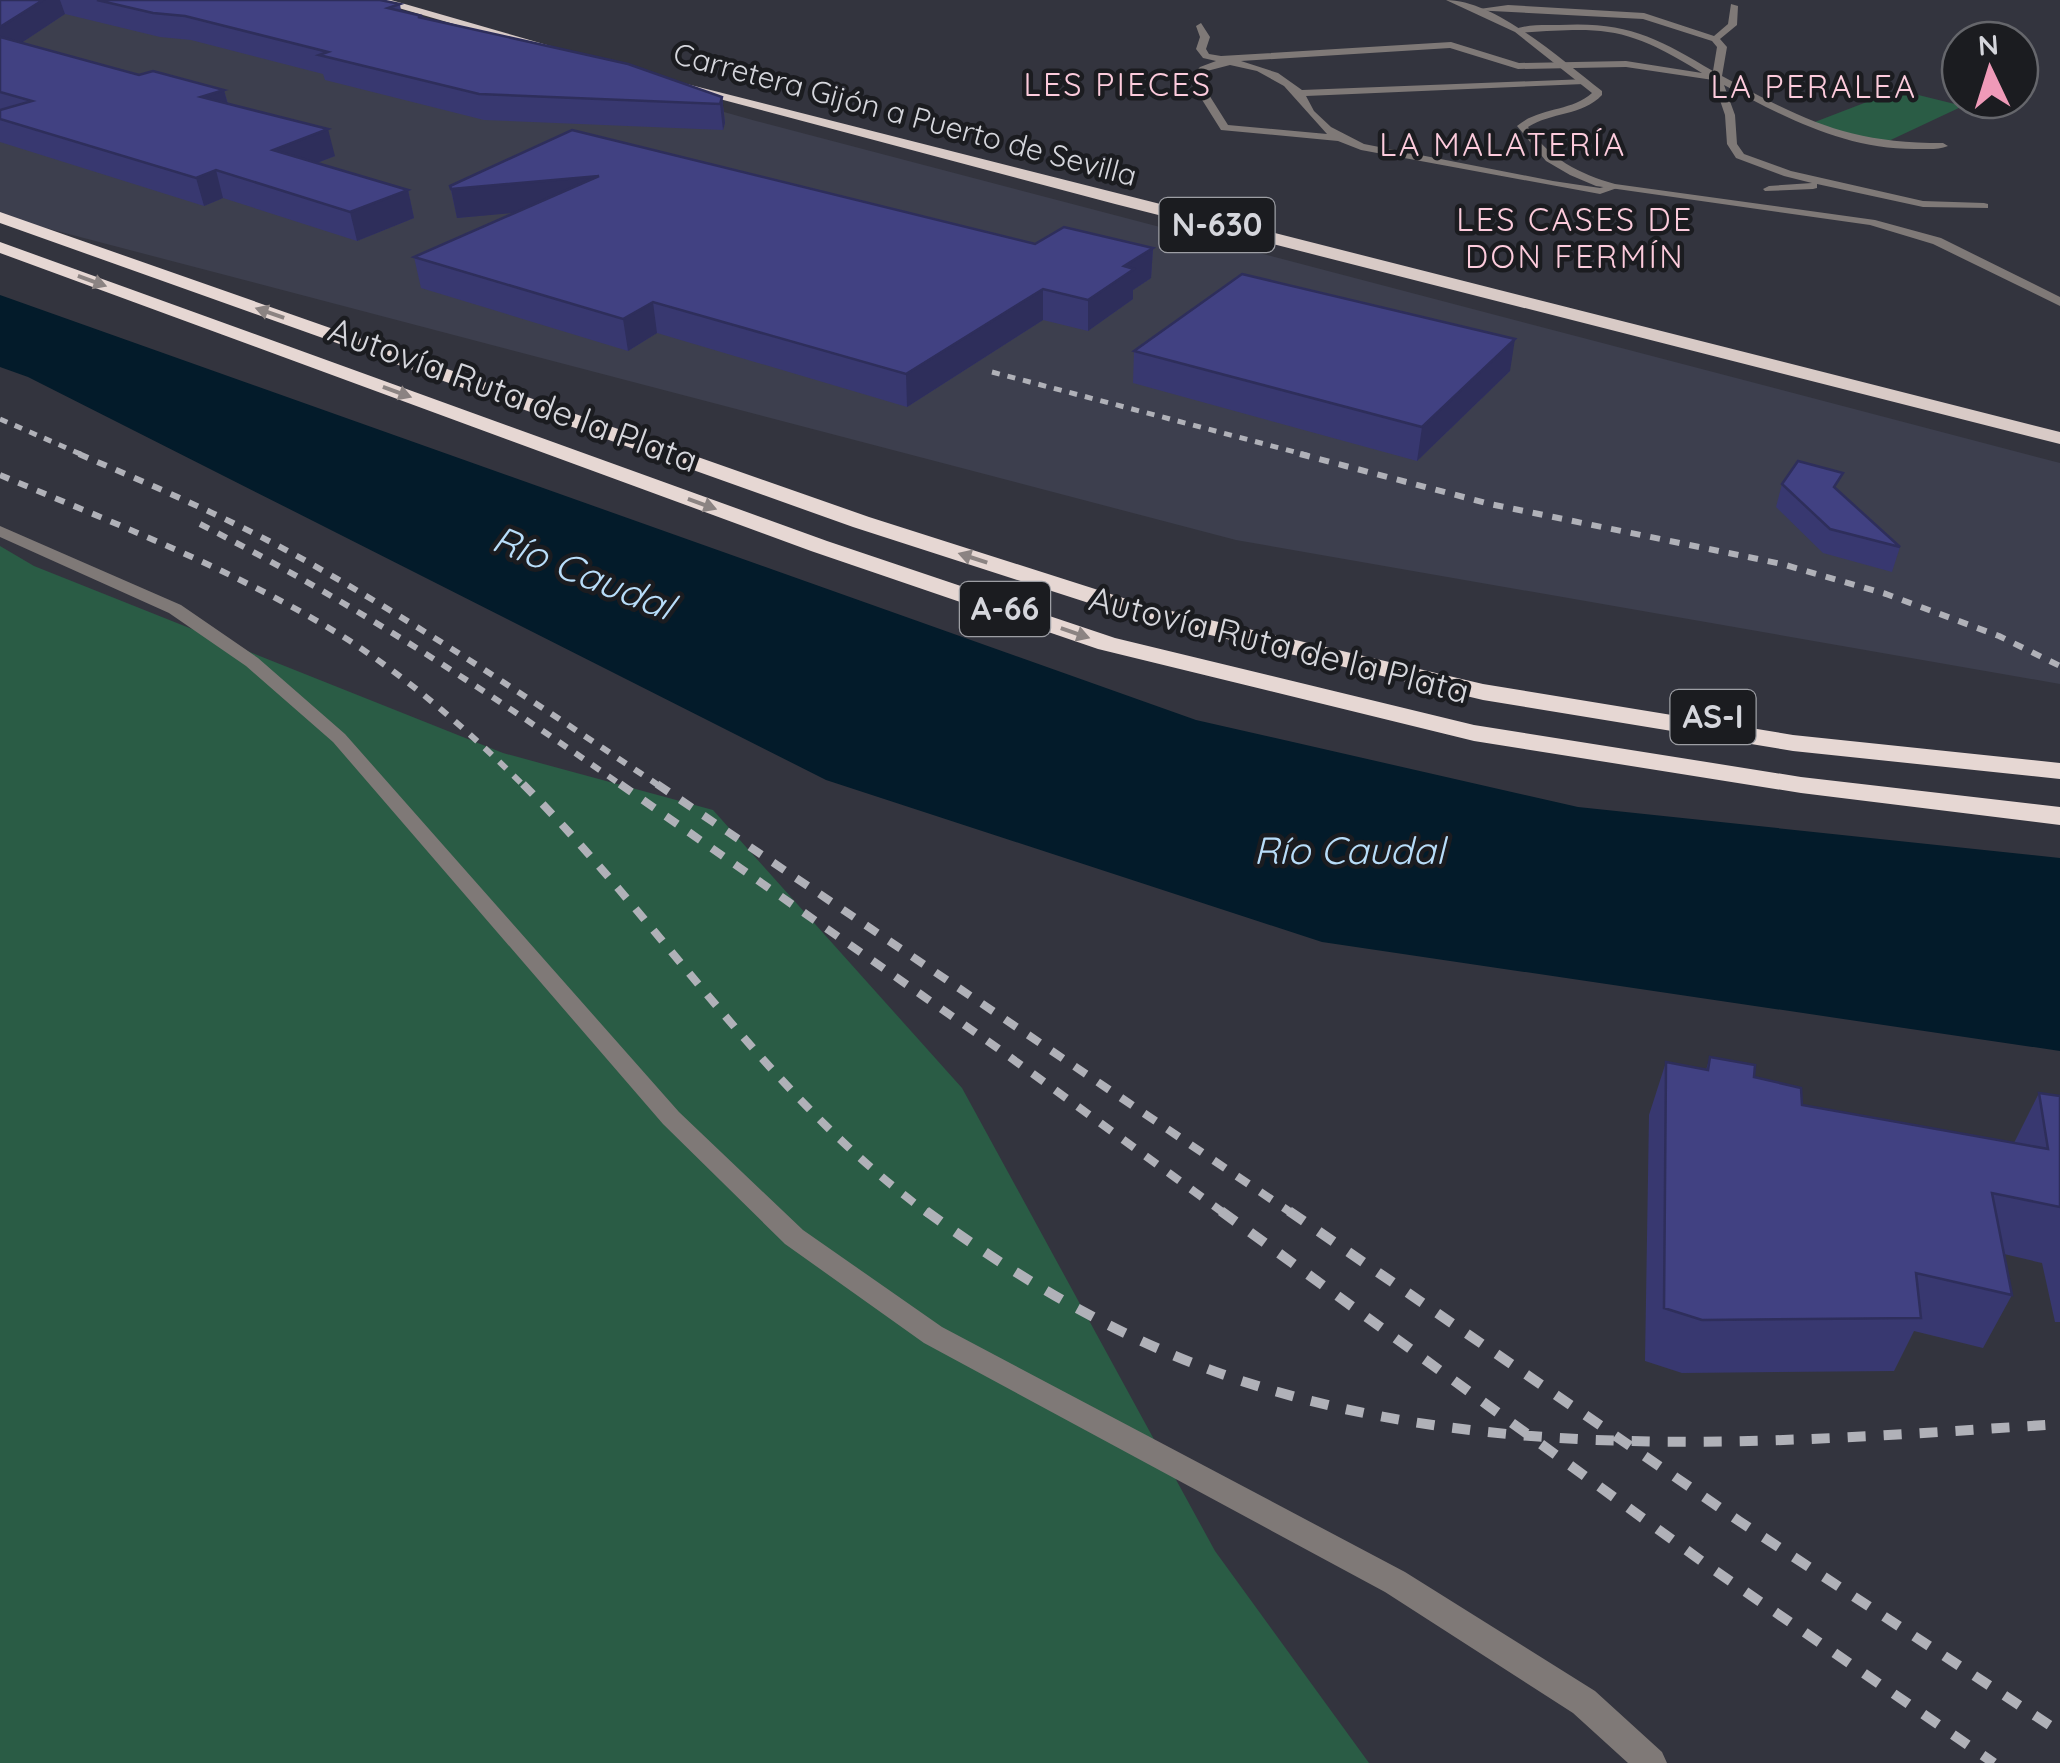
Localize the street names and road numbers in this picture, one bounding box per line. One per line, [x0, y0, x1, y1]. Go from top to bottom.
street label: Carretera Gijón a Puerto de Sevilla [670, 34, 1141, 194]
road number: N-630 [1160, 198, 1274, 252]
street label: Autovía Ruta de la Plata [323, 307, 704, 481]
street label: Autovía Ruta de la Plata [1085, 576, 1474, 713]
road number: A-66 [960, 582, 1050, 636]
road number: AS-I [1670, 690, 1756, 744]

